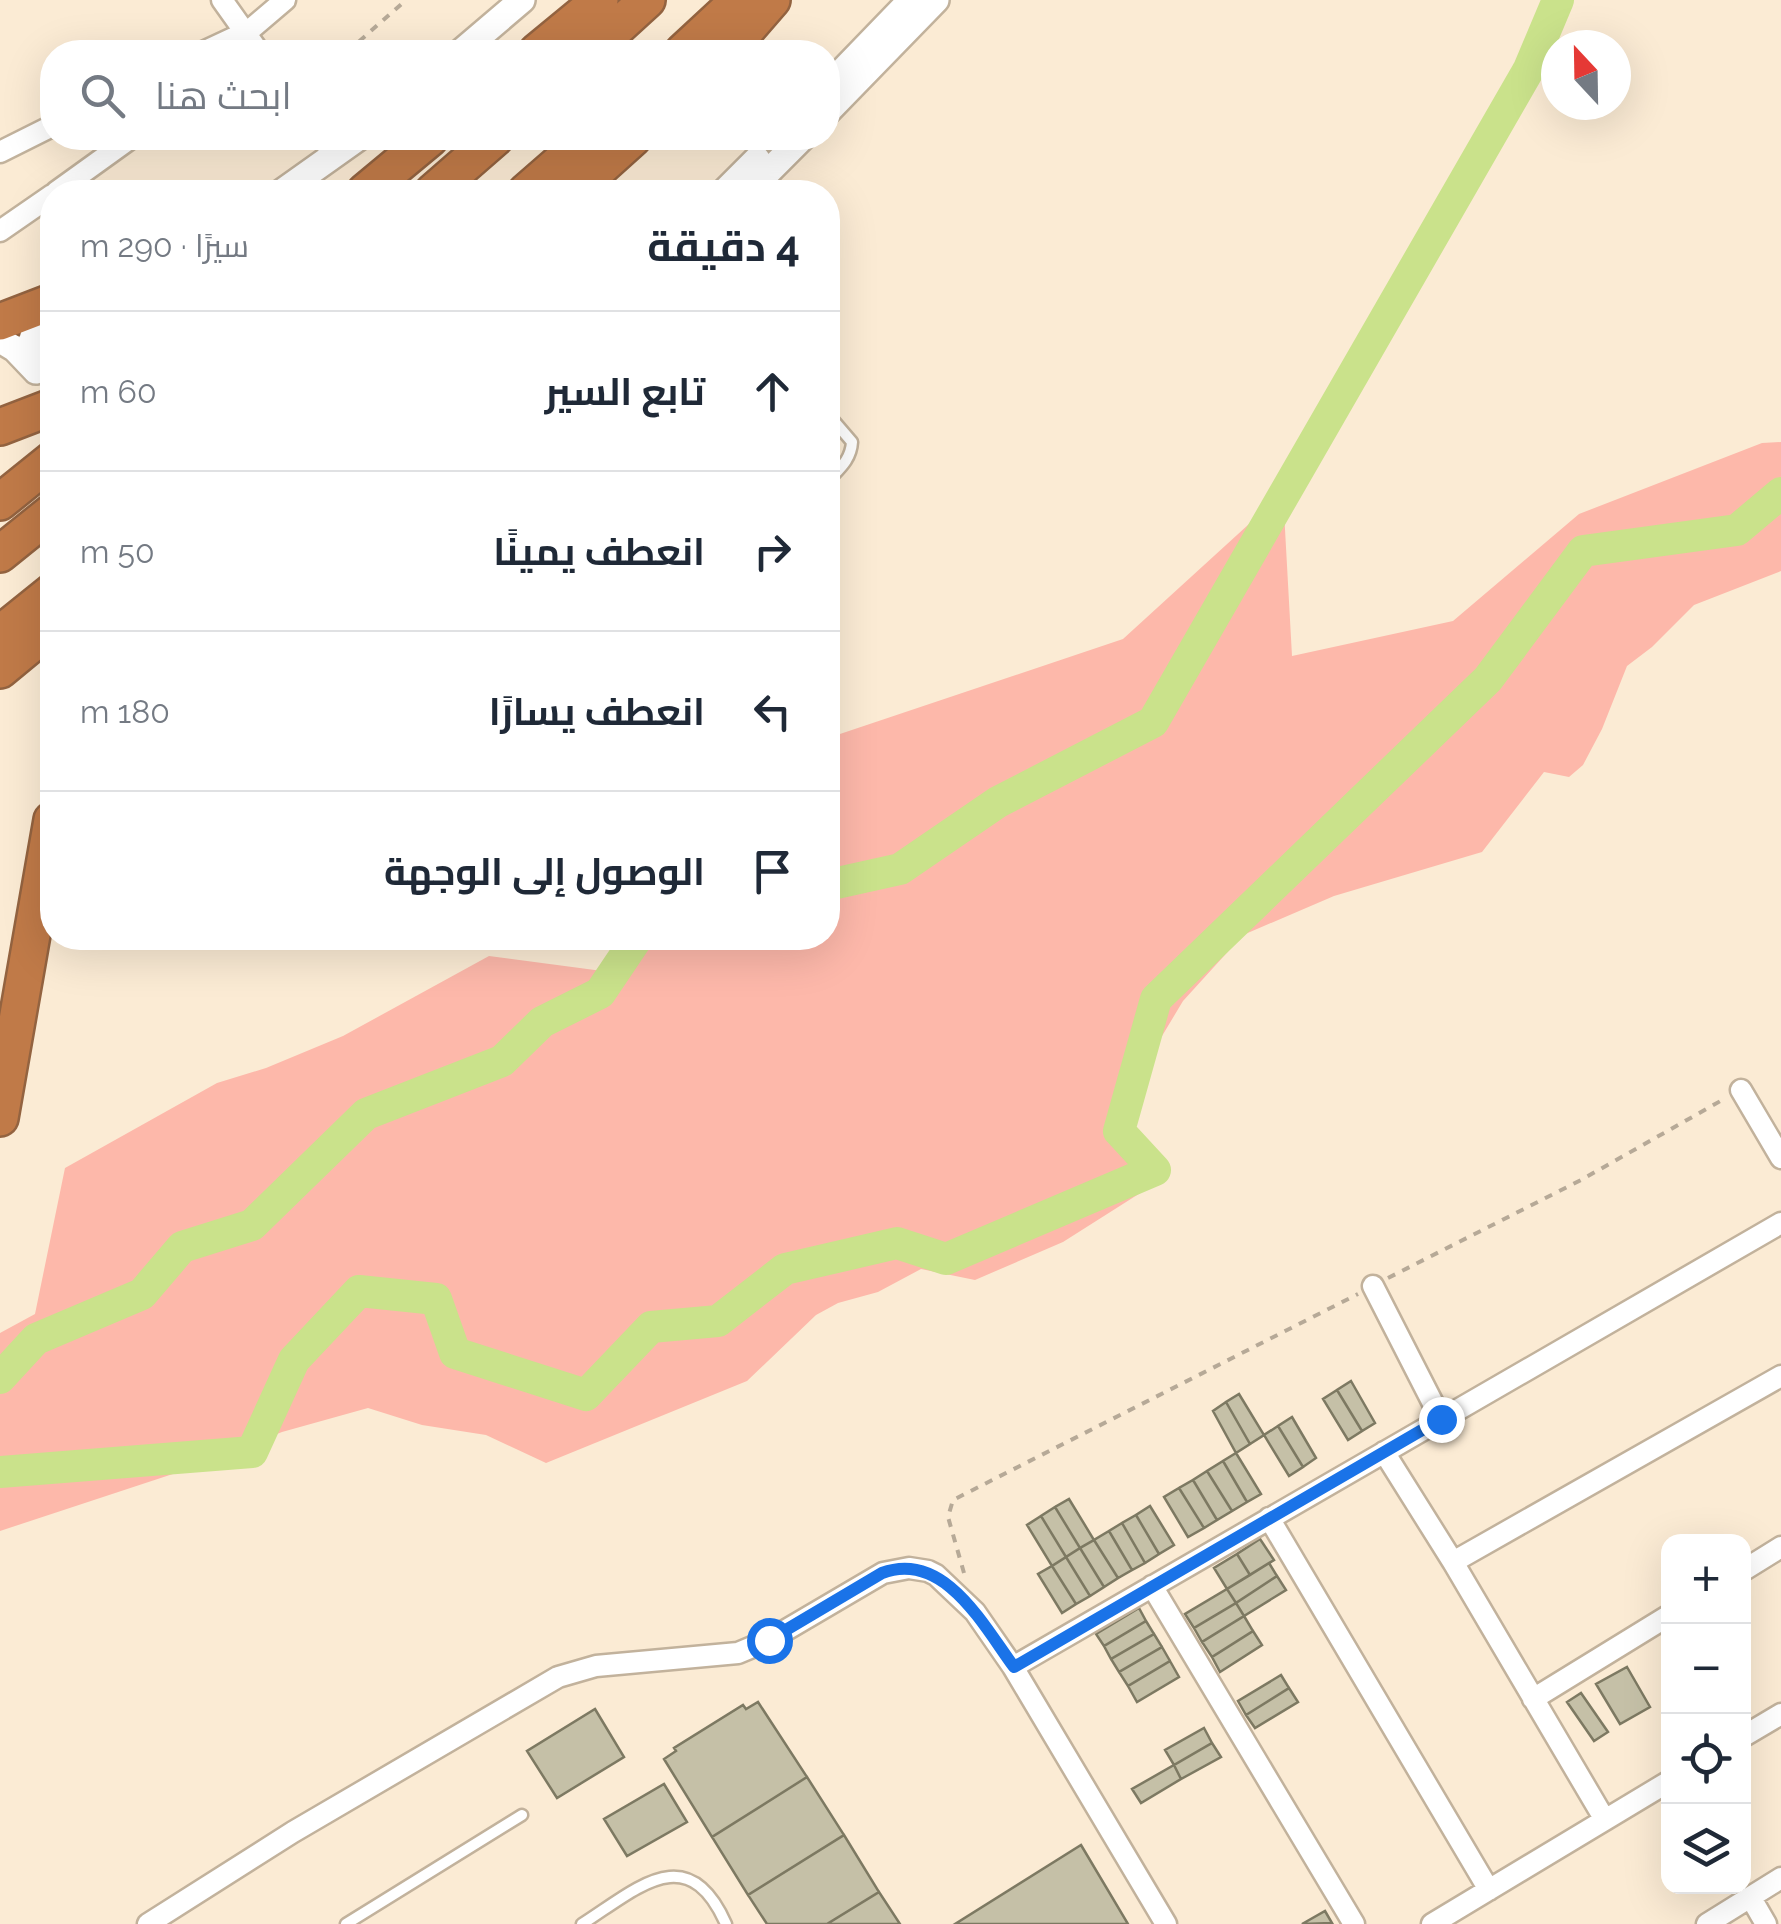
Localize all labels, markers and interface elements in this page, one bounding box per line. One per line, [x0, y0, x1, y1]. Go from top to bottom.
north arrow [1541, 30, 1631, 120]
search box [40, 40, 840, 150]
icon: search [75, 68, 130, 123]
text: ابحث هنا [155, 73, 292, 118]
text: 4 دقيقة [647, 222, 800, 271]
text: سيرًا · 290 m [80, 227, 249, 264]
icon: ahead [745, 364, 800, 419]
text: تابع السير [545, 369, 705, 414]
text: 60 m [80, 373, 156, 410]
icon: right [745, 524, 800, 579]
text: انعطف يمينًا [493, 529, 705, 574]
text: 50 m [80, 533, 155, 570]
icon: left [745, 684, 800, 739]
text: انعطف يسارًا [489, 689, 705, 734]
text: 180 m [80, 693, 170, 730]
icon: arrive [745, 844, 800, 899]
text: الوصول إلى الوجهة [384, 849, 705, 894]
route end [1419, 1397, 1465, 1443]
map controls [1661, 1534, 1751, 1894]
button: + [1661, 1534, 1751, 1624]
route start [747, 1618, 793, 1664]
button: − [1661, 1624, 1751, 1714]
button: locate [1661, 1714, 1751, 1804]
button: layers [1661, 1804, 1751, 1894]

